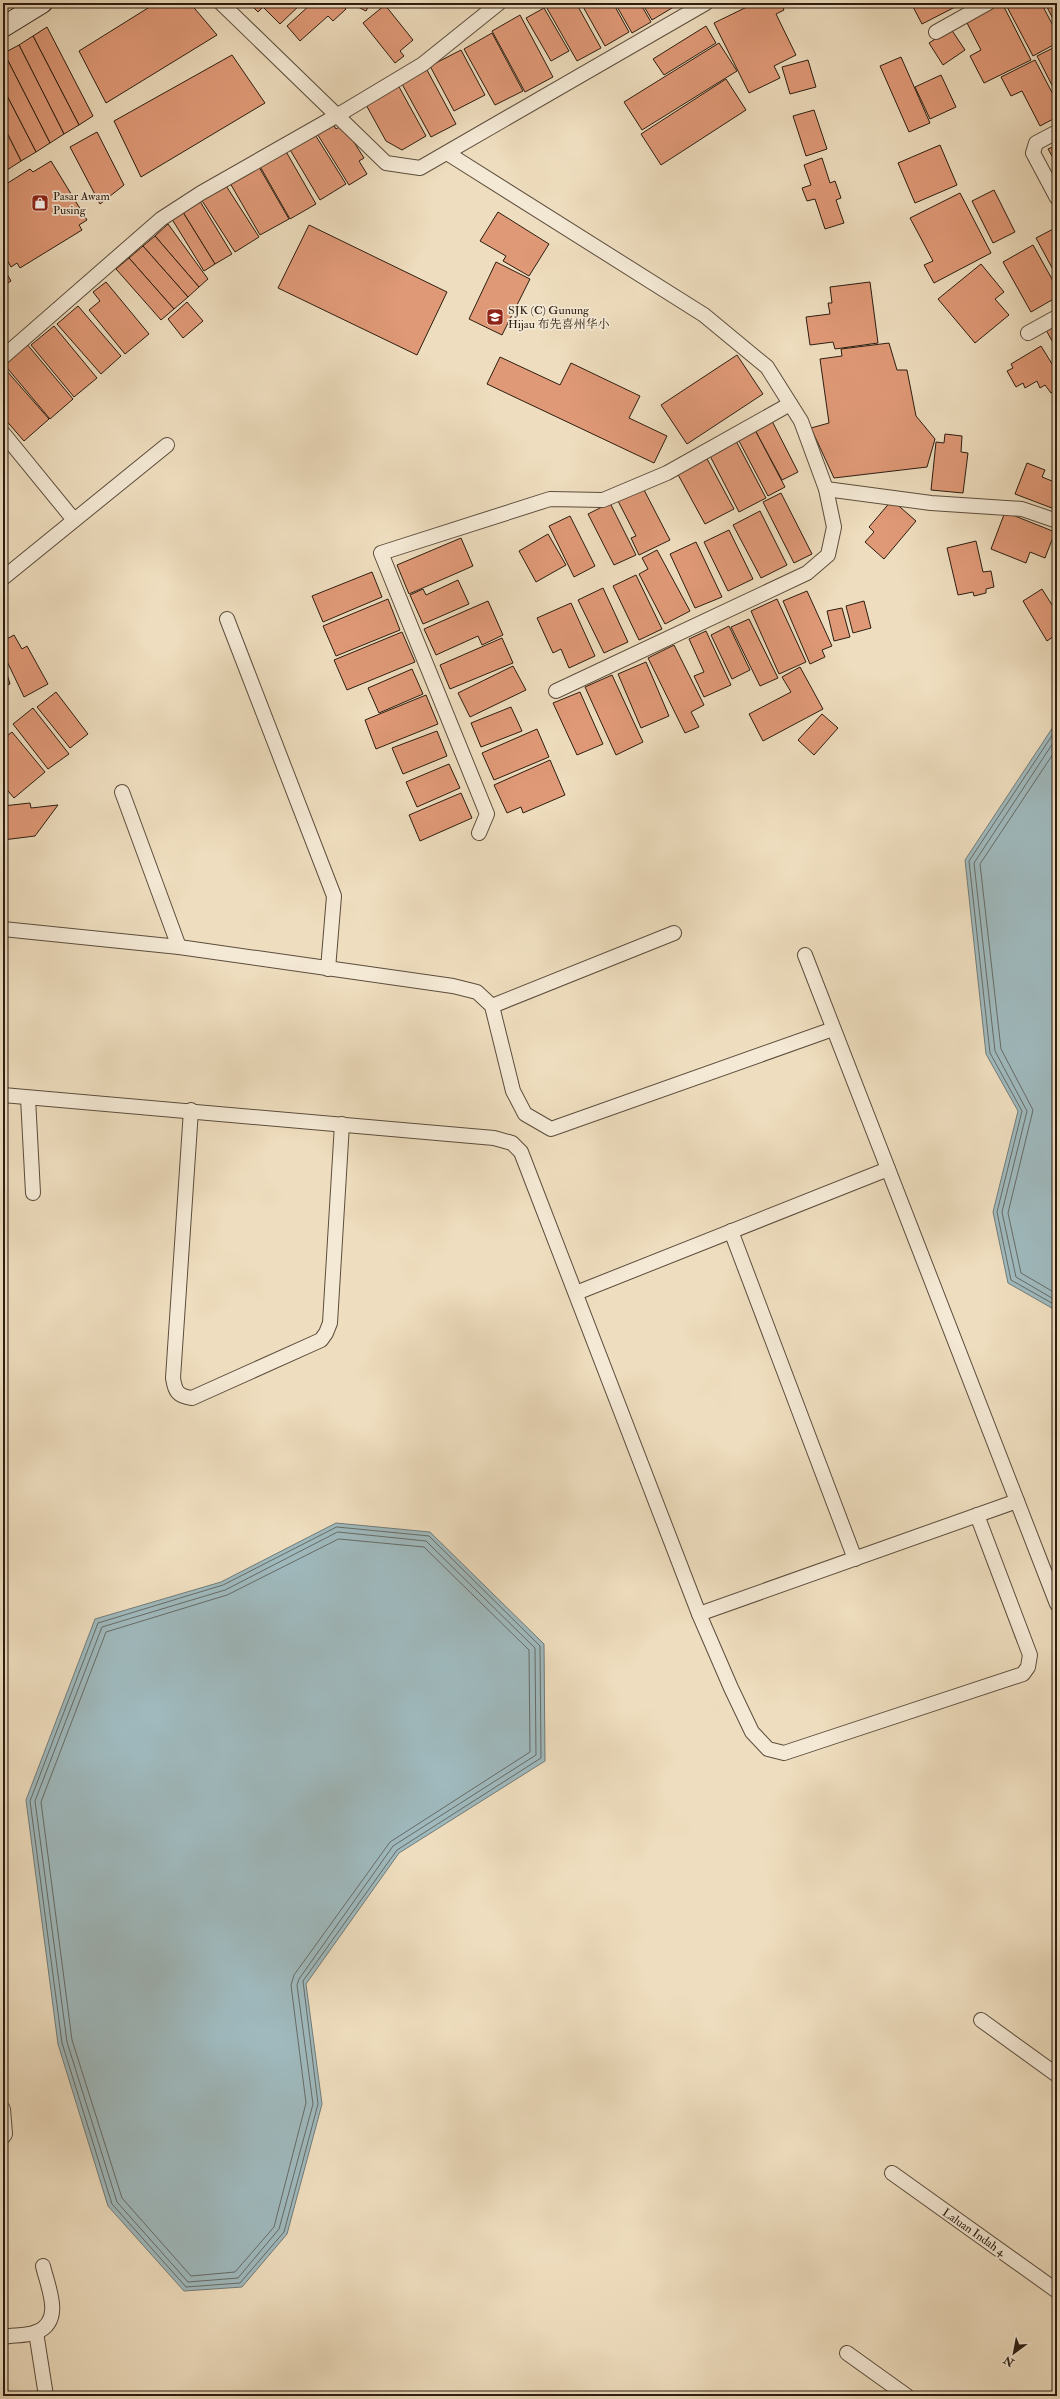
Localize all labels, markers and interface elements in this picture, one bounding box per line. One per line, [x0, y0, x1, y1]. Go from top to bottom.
place label: Pasar Awam Pusing [53, 189, 110, 218]
shop icon: Pasar Awam Pusing [30, 193, 50, 213]
place label: SJK (C) Gunung Hijau 布先喜州华小 [508, 303, 609, 332]
school or university icon: SJK (C) Gunung Hijau 布先喜州华小 [485, 307, 505, 327]
street label: Laluan Indah 4 [939, 2205, 1009, 2260]
north arrow [994, 2333, 1034, 2373]
text: N [1000, 2352, 1017, 2370]

